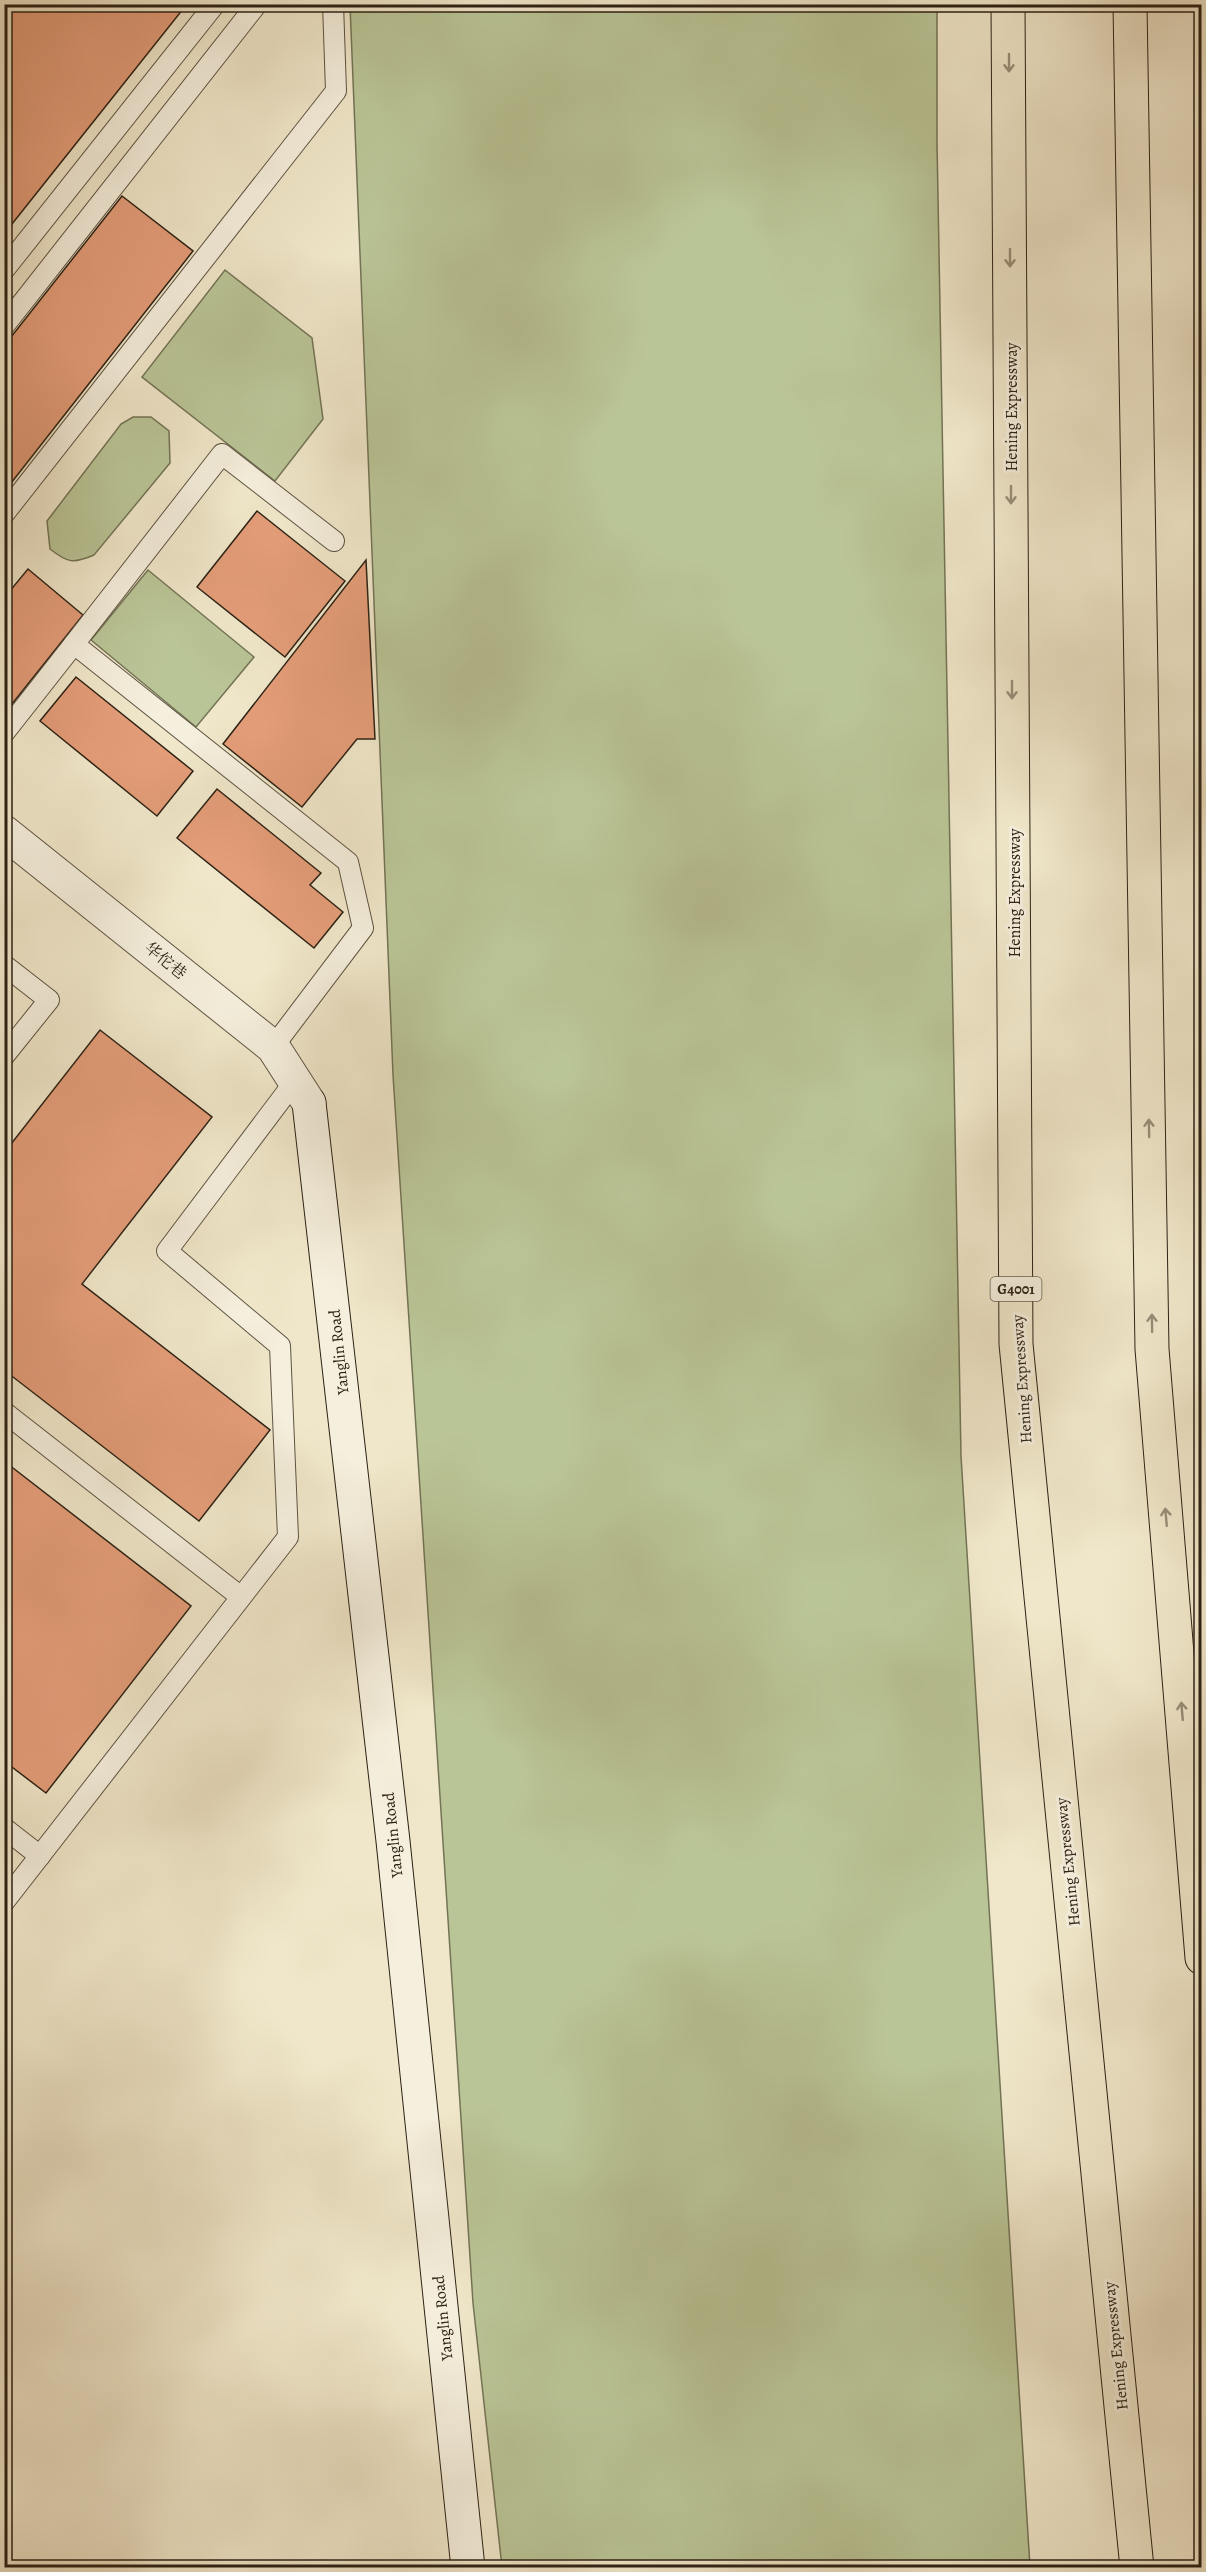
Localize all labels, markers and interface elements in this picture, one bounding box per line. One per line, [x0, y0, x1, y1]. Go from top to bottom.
one-way arrow [1003, 52, 1015, 72]
one-way arrow [1004, 247, 1016, 267]
street label: Hening Expressway [1001, 342, 1023, 471]
one-way arrow [1005, 484, 1017, 504]
one-way arrow [1006, 679, 1018, 699]
street label: Hening Expressway [1004, 828, 1026, 957]
street label: 华佗巷 [140, 937, 191, 984]
one-way arrow [1143, 1118, 1155, 1138]
road number: G4001 [990, 1277, 1042, 1301]
street label: Yanglin Road [324, 1308, 355, 1397]
street label: Hening Expressway [1006, 1313, 1037, 1444]
one-way arrow [1146, 1313, 1158, 1333]
one-way arrow [1160, 1508, 1171, 1528]
one-way arrow [1176, 1702, 1187, 1722]
street label: Yanglin Road [378, 1791, 409, 1880]
street label: Hening Expressway [1050, 1796, 1086, 1927]
street label: Yanglin Road [428, 2274, 459, 2363]
street label: Hening Expressway [1098, 2280, 1134, 2411]

